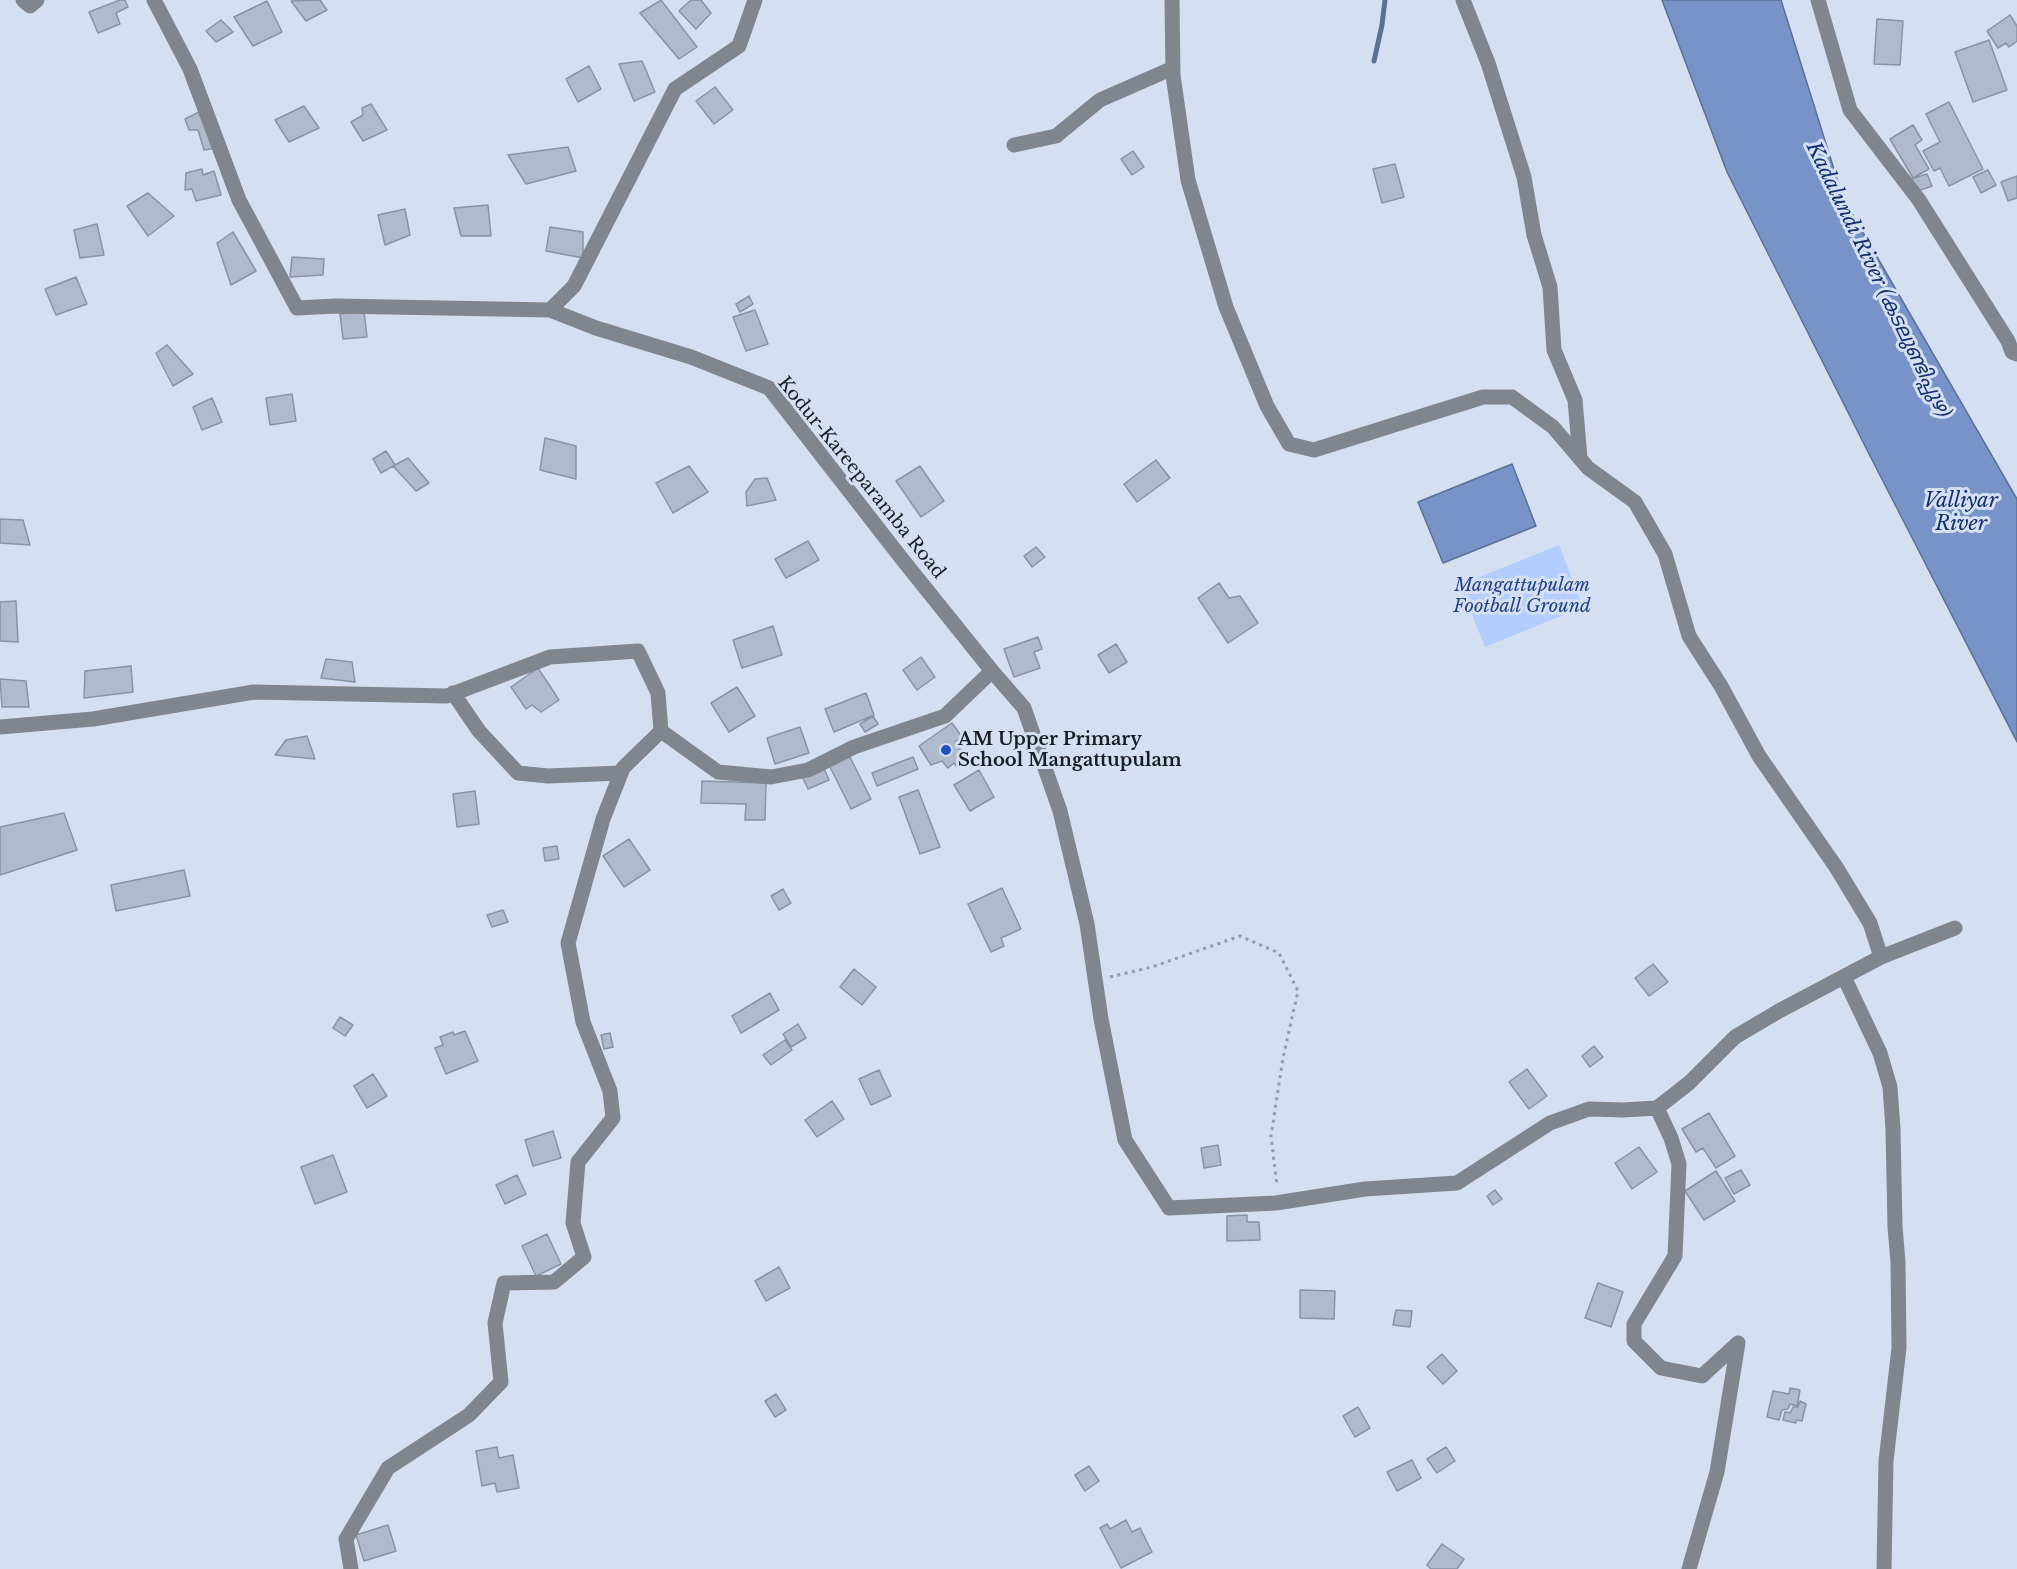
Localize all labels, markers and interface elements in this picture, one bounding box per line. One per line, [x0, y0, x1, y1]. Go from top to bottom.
water label: Kadalundi River (കടലുണ്ടിപ്പുഴ) [1801, 138, 1955, 422]
street label: Kodur-Kareeparamba Road [773, 373, 949, 583]
water label: Valliyar River [1924, 489, 1998, 536]
park label: Mangattupulam Football Ground [1453, 575, 1591, 618]
place label: AM Upper Primary School Mangattupulam [958, 729, 1182, 771]
marker: AM Upper Primary School Mangattupulam [939, 743, 953, 757]

